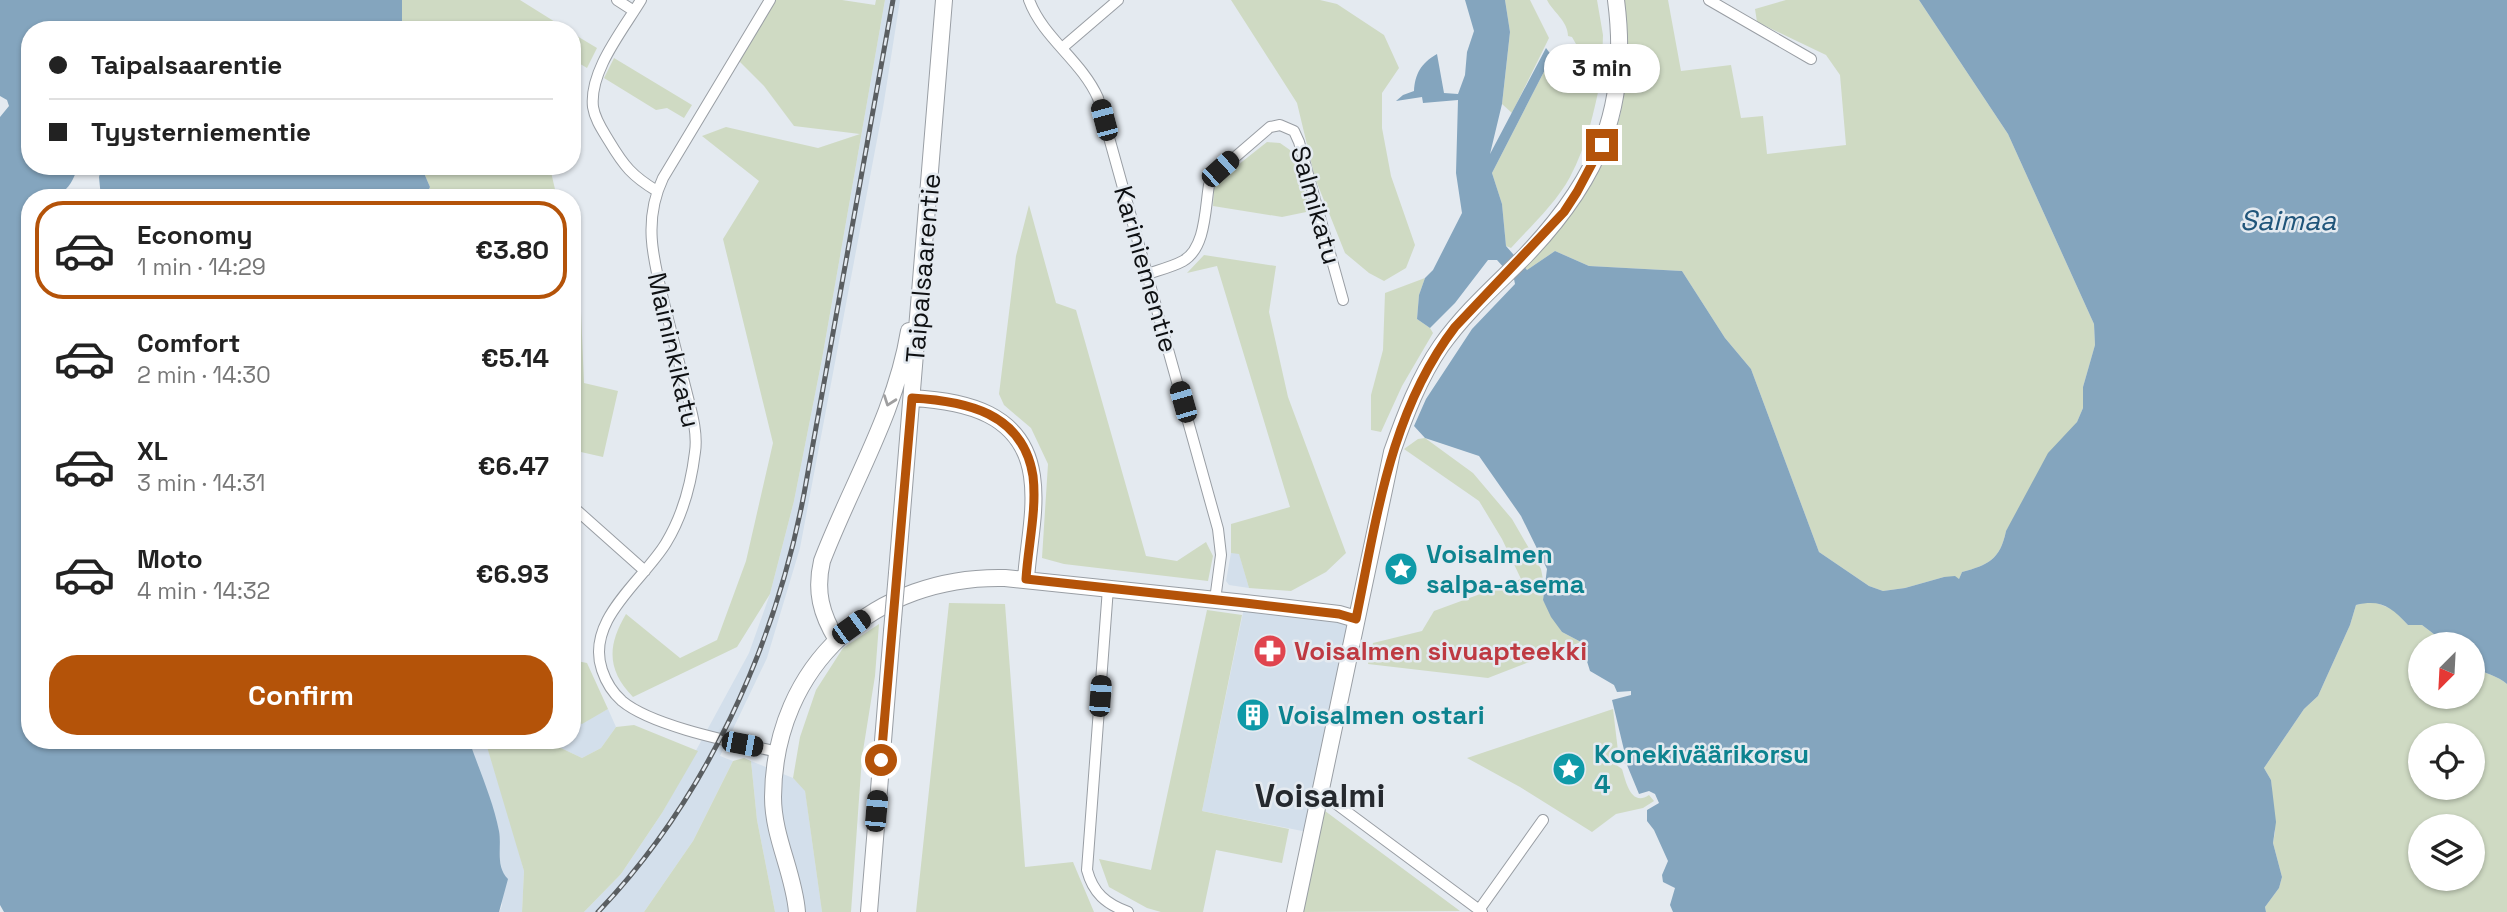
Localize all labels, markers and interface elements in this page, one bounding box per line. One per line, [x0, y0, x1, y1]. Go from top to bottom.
callout: 3 min [1544, 44, 1660, 92]
text: Taipalsaarentie [91, 48, 282, 82]
text: 3 min [1572, 53, 1632, 83]
car [1089, 97, 1120, 143]
text: Tyysterniementie [91, 115, 311, 149]
route end [1586, 129, 1618, 161]
street label: Salmikatu [1283, 142, 1349, 268]
car [1198, 147, 1243, 191]
street label: Taipalsaarentie [898, 172, 948, 364]
street label: Kariniementie [1106, 182, 1186, 356]
water label: Saimaa [2240, 202, 2337, 238]
text: Economy [137, 218, 253, 252]
icon: car [53, 219, 116, 282]
text: €3.80 [475, 233, 549, 267]
text: 1 min · 14:29 [137, 252, 266, 282]
street label: Maininkikatu [640, 269, 708, 431]
text: Comfort [137, 326, 240, 360]
icon: car [53, 327, 116, 390]
text: €5.14 [481, 341, 549, 375]
text: 2 min · 14:30 [137, 360, 271, 390]
car [1168, 379, 1199, 425]
one-way arrow [883, 395, 897, 407]
text: XL [137, 434, 168, 468]
icon: car [53, 435, 116, 498]
text: €6.47 [478, 449, 549, 483]
text: 3 min · 14:31 [137, 468, 265, 498]
place label: Voisalmen salpa-asema [1426, 537, 1585, 601]
text: Moto [137, 542, 203, 576]
icon: car [53, 543, 116, 606]
place icon: Voisalmen salpa-asema [1382, 550, 1420, 588]
text: €6.93 [476, 557, 549, 591]
text: 4 min · 14:32 [137, 576, 271, 606]
car [828, 606, 875, 648]
pharmacy icon: Voisalmen sivuapteekki [1251, 632, 1289, 670]
north arrow [2408, 632, 2485, 709]
map controls [2408, 632, 2485, 891]
place label: Voisalmen sivuapteekki [1294, 634, 1587, 668]
button: Confirm [49, 655, 553, 735]
car [1089, 674, 1112, 718]
building icon: Voisalmen ostari [1234, 696, 1272, 734]
place label: Voisalmen ostari [1278, 698, 1485, 732]
button: locate [2408, 723, 2485, 800]
car [720, 730, 765, 758]
place label: Konekiväärikorsu 4 [1594, 737, 1809, 801]
route start [865, 744, 897, 776]
place icon: Konekiväärikorsu 4 [1550, 750, 1588, 788]
district label: Voisalmi [1255, 775, 1385, 817]
car [864, 789, 889, 833]
button: layers [2408, 814, 2485, 891]

